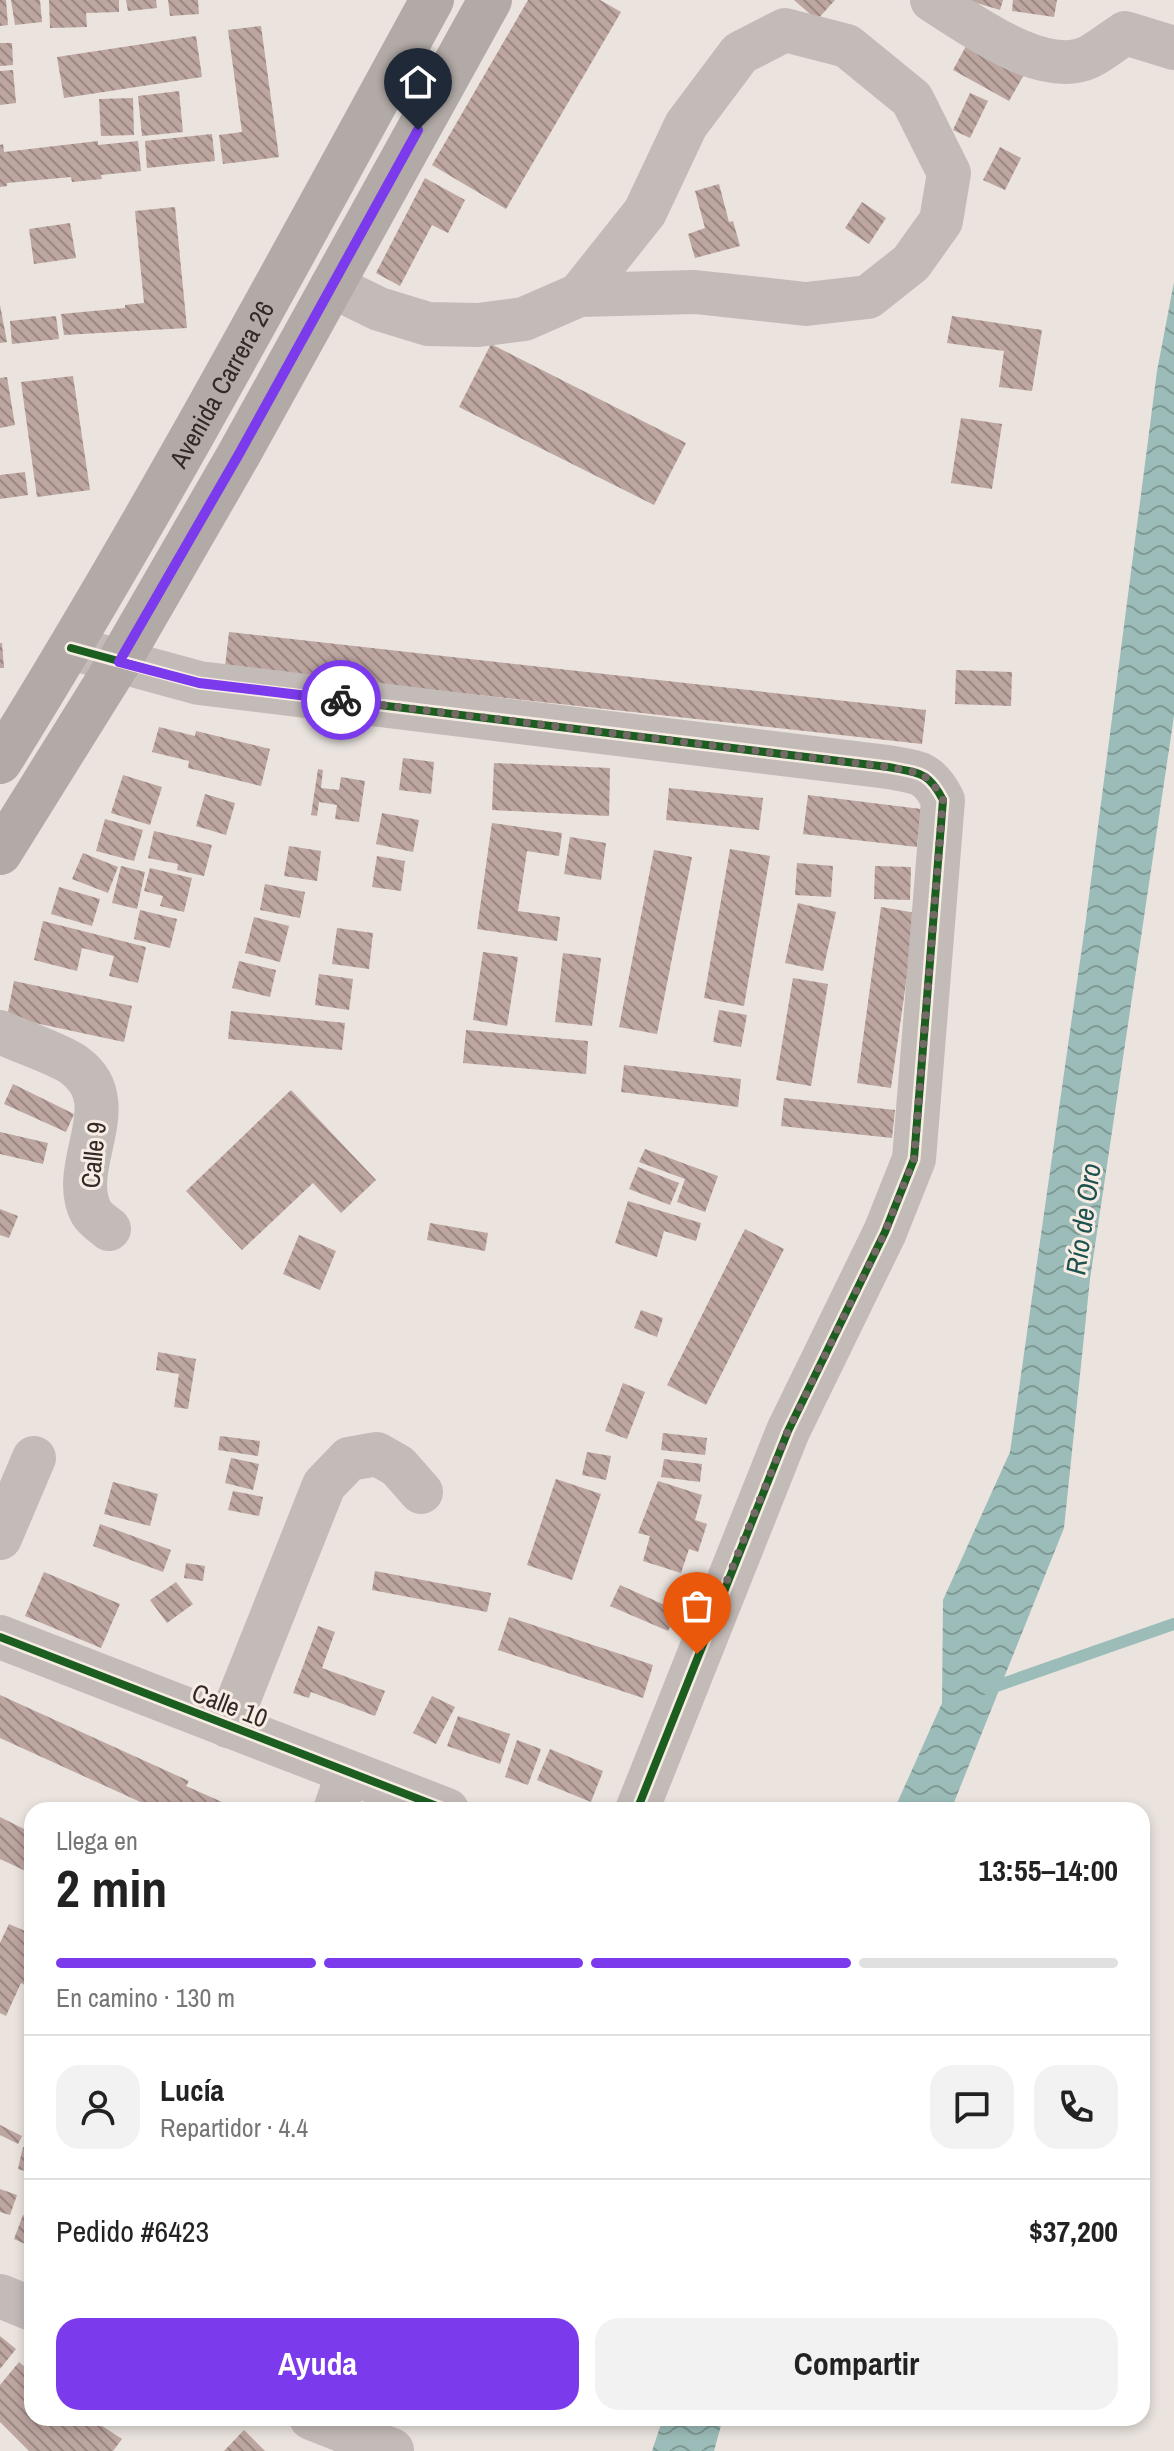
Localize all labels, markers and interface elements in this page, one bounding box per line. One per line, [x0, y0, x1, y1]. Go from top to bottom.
pin [384, 48, 452, 130]
icon: home [396, 60, 440, 104]
street label: Avenida Carrera 26 [160, 294, 282, 474]
courier [301, 660, 381, 740]
icon: bike [319, 678, 363, 722]
street label: Calle 9 [72, 1120, 114, 1190]
water label: Río de Oro [1056, 1161, 1110, 1277]
pin [663, 1572, 731, 1654]
icon: bag [675, 1584, 719, 1628]
street label: Calle 10 [187, 1675, 273, 1735]
text: Llega en [56, 1823, 138, 1858]
text: 13:55–14:00 [979, 1850, 1118, 1890]
text: 2 min [56, 1853, 167, 1923]
text: En camino · 130 m [56, 1980, 235, 2015]
button: person [56, 2065, 140, 2149]
button: chat [930, 2065, 1014, 2149]
button: phone [1034, 2065, 1118, 2149]
text: Lucía [160, 2070, 224, 2110]
text: Repartidor · 4.4 [160, 2110, 308, 2145]
text: Pedido #6423 [56, 2211, 209, 2251]
text: $37,200 [1029, 2211, 1118, 2251]
button: Ayuda [56, 2318, 579, 2410]
button: Compartir [595, 2318, 1118, 2410]

